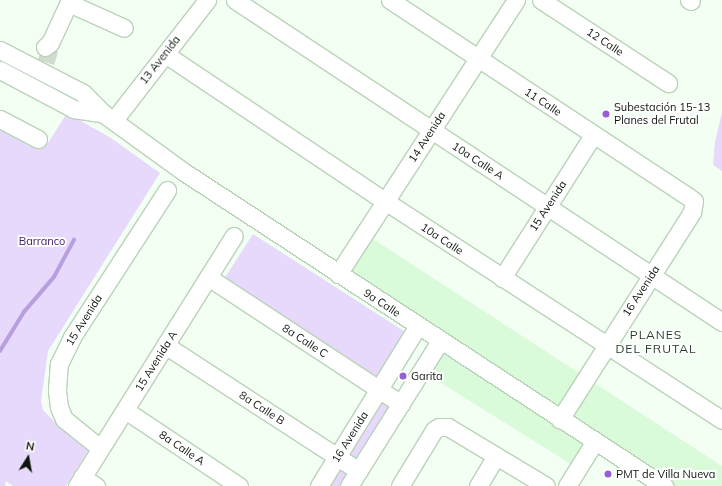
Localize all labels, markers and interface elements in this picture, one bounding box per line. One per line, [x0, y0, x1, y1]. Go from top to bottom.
street label: 12 Calle [584, 25, 626, 59]
street label: 13 Avenida [137, 33, 183, 87]
street label: 11 Calle [522, 85, 564, 119]
place label: Subestación 15-13 Planes del Frutal [614, 101, 710, 127]
street label: 14 Avenida [406, 109, 448, 165]
marker: Subestación 15-13 Planes del Frutal [601, 109, 611, 119]
street label: 10a Calle A [450, 139, 506, 183]
street label: 15 Avenida [527, 178, 569, 234]
street label: 10a Calle [418, 220, 466, 258]
park label: Barranco [19, 234, 65, 248]
street label: 16 Avenida [620, 263, 662, 319]
street label: 9a Calle [361, 286, 403, 320]
street label: 15 Avenida [63, 292, 105, 348]
street label: 8a Calle C [280, 321, 330, 361]
street label: 15 Avenida A [132, 328, 180, 394]
district label: PLANES DEL FRUTAL [615, 328, 697, 356]
place label: Garita [411, 369, 443, 383]
marker: Garita [398, 371, 408, 381]
street label: 8a Calle B [237, 388, 287, 428]
street label: 16 Avenida [329, 409, 371, 465]
street label: 8a Calle A [157, 428, 207, 468]
north arrow [8, 438, 48, 478]
text: N [25, 439, 36, 454]
place label: PMT de Villa Nueva [616, 467, 715, 481]
marker: PMT de Villa Nueva [603, 469, 613, 479]

